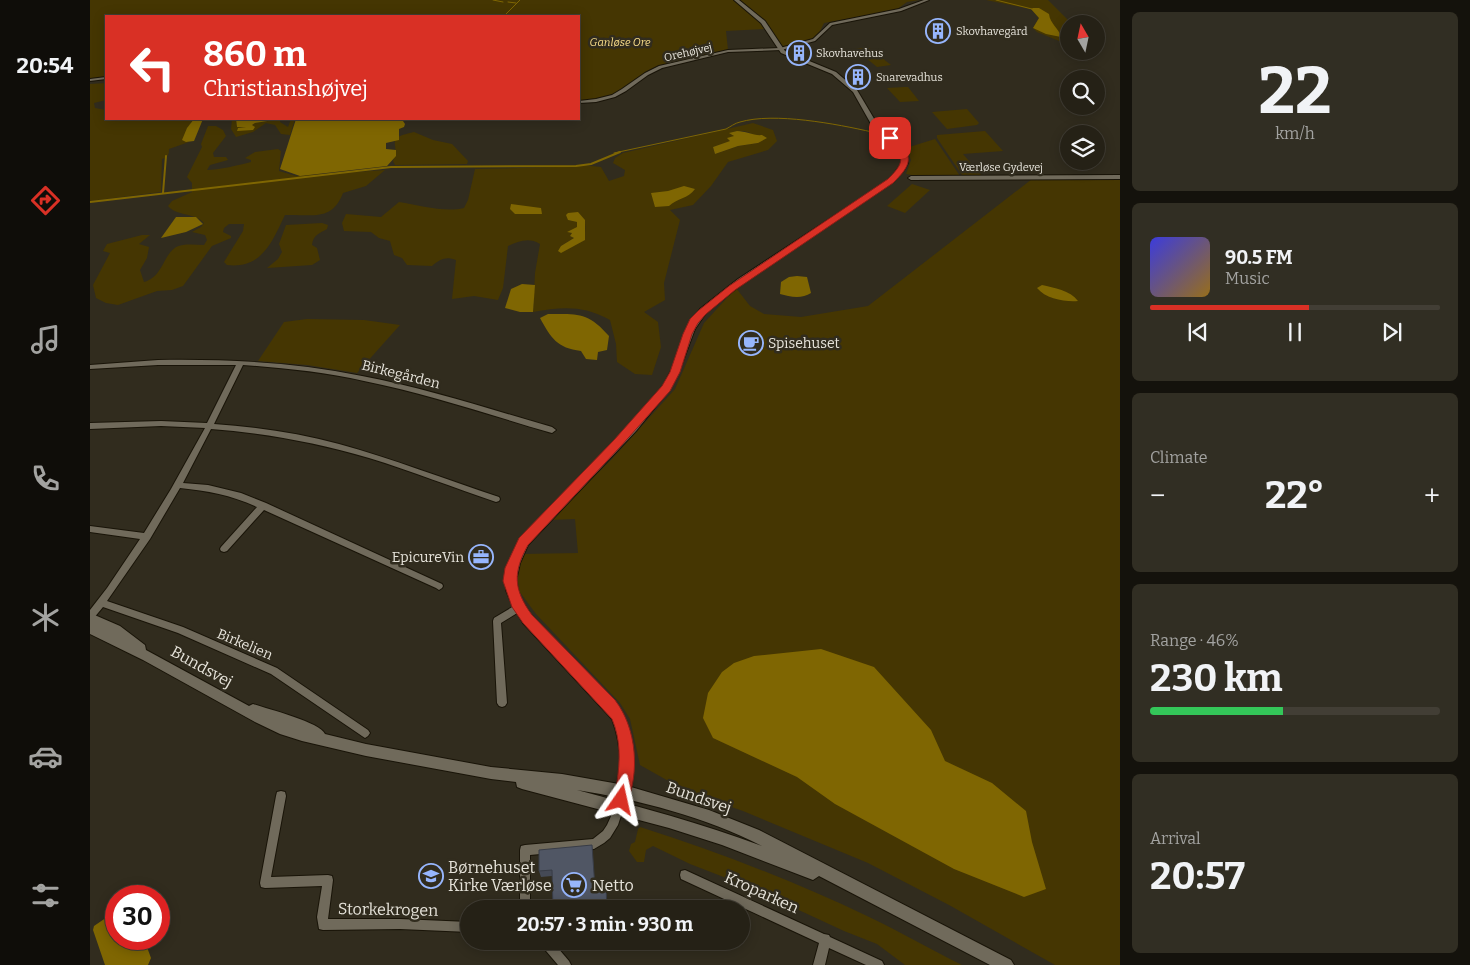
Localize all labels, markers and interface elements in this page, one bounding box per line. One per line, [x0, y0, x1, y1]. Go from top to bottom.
north arrow [1060, 15, 1105, 60]
map controls [1060, 15, 1105, 170]
building icon: Skovhavegård [925, 18, 951, 44]
place label: Skovhavegård [956, 25, 1028, 38]
text: 860 m [203, 33, 307, 75]
icon: left [120, 35, 185, 100]
park label: Ganløse Ore [590, 36, 651, 49]
building icon: Skovhavehus [786, 40, 812, 66]
street label: Orehøjvej [663, 41, 713, 64]
place label: Skovhavehus [816, 47, 883, 60]
text: 20:54 [17, 52, 73, 79]
text: 22 [1258, 52, 1332, 130]
building icon: Snarevadhus [845, 64, 871, 90]
button: search [1060, 70, 1105, 115]
place label: Snarevadhus [876, 71, 943, 84]
text: Christianshøjvej [203, 75, 368, 102]
pin [869, 117, 911, 159]
icon: arrive [876, 124, 904, 152]
text: km/h [1275, 124, 1315, 143]
button: layers [1060, 125, 1105, 170]
street label: Værløse Gydevej [959, 161, 1043, 174]
icon: directions [28, 183, 63, 218]
text: 90.5 FM [1225, 246, 1293, 269]
text: Music [1225, 269, 1270, 288]
icon: previous [1184, 318, 1212, 346]
icon: pause [1281, 318, 1309, 346]
icon: next [1378, 318, 1406, 346]
icon: music [28, 322, 63, 357]
cafe icon: Spisehuset [738, 330, 764, 356]
place label: Spisehuset [768, 335, 840, 352]
street label: Birkegården [360, 357, 442, 392]
text: Climate [1150, 448, 1208, 467]
icon: phone [28, 461, 63, 496]
text: 22° [1265, 472, 1324, 518]
text: − [1150, 479, 1165, 512]
text: + [1424, 479, 1440, 512]
office icon: EpicureVin [468, 544, 494, 570]
place label: EpicureVin [392, 549, 464, 566]
icon: climate [28, 600, 63, 635]
street label: Birkelien [214, 625, 275, 664]
text: Range · 46% [1150, 631, 1239, 650]
street label: Bundsvej [167, 642, 236, 691]
text: 230 km [1150, 655, 1283, 701]
icon: car [28, 739, 63, 774]
position arrow [594, 773, 646, 825]
street label: Bundsvej [664, 777, 734, 818]
text: Arrival [1150, 829, 1201, 848]
text: 20:57 [1150, 853, 1245, 899]
place label: Børnehuset Kirke Værløse [448, 858, 552, 895]
school or university icon: Børnehuset Kirke Værløse [418, 863, 444, 889]
street label: Kroparken [722, 868, 802, 917]
supermarket icon: Netto [561, 872, 587, 898]
place label: Netto [592, 876, 634, 895]
icon: filters [28, 878, 63, 913]
speed limit sign: 30 [105, 885, 170, 950]
street label: Storkekrogen [338, 899, 438, 920]
text: 20:57 · 3 min · 930 m [517, 913, 693, 936]

